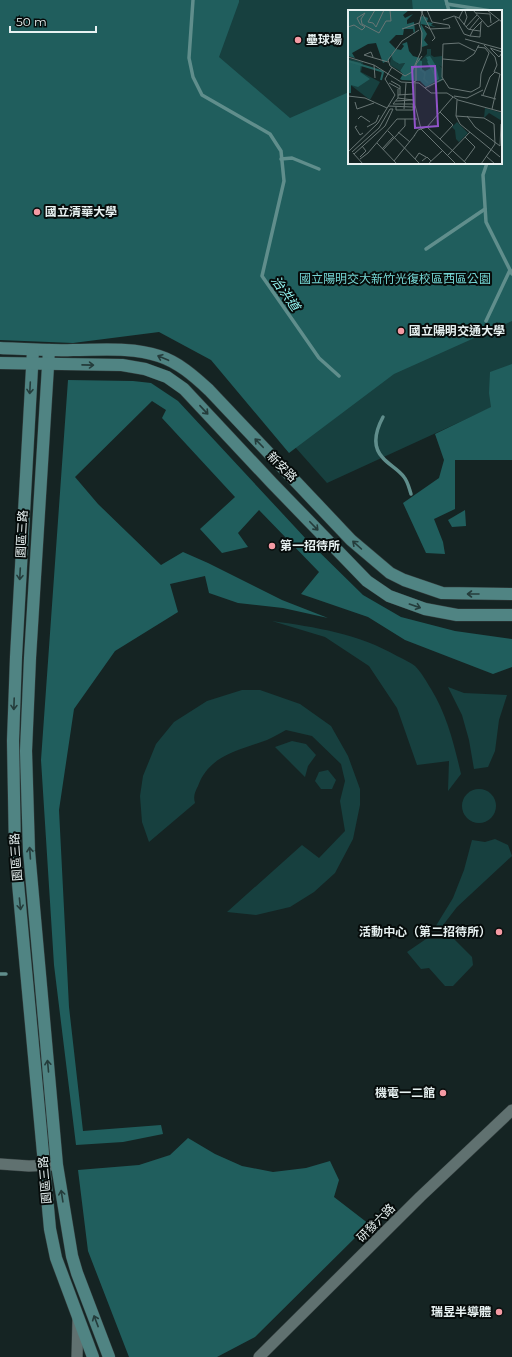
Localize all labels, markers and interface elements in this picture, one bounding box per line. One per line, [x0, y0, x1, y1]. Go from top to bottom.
scale bar [10, 8, 96, 34]
inset map [348, 10, 502, 164]
text: 50 m [16, 14, 47, 29]
place label: 壘球場 [306, 32, 342, 47]
marker: 壘球場 [293, 35, 303, 45]
place label: 國立清華大學 [45, 204, 117, 219]
marker: 國立清華大學 [32, 207, 42, 217]
park label: 國立陽明交大新竹光復校區西區公園 [299, 271, 491, 286]
water label: 治洪道 [268, 272, 305, 315]
place label: 國立陽明交通大學 [409, 323, 505, 338]
marker: 國立陽明交通大學 [396, 326, 406, 336]
one-way arrow [157, 354, 169, 361]
one-way arrow [81, 361, 94, 369]
one-way arrow [27, 381, 34, 394]
one-way arrow [199, 405, 208, 415]
one-way arrow [255, 439, 264, 449]
street label: 新安路 [264, 449, 300, 485]
street label: 園區三路 [13, 510, 30, 558]
one-way arrow [309, 521, 319, 531]
place label: 第一招待所 [280, 538, 340, 553]
one-way arrow [352, 540, 362, 550]
marker: 第一招待所 [267, 541, 277, 551]
one-way arrow [17, 567, 24, 580]
one-way arrow [467, 590, 480, 598]
one-way arrow [408, 602, 420, 610]
one-way arrow [10, 697, 18, 710]
street label: 園區三路 [6, 833, 25, 882]
one-way arrow [26, 847, 33, 860]
one-way arrow [16, 897, 24, 910]
place label: 活動中心（第二招待所） [359, 924, 491, 939]
marker: 活動中心（第二招待所） [494, 927, 504, 937]
one-way arrow [45, 1060, 52, 1073]
place label: 機電一二館 [375, 1085, 435, 1100]
marker: 機電一二館 [438, 1088, 448, 1098]
street label: 園區三路 [35, 1155, 54, 1205]
one-way arrow [58, 1190, 66, 1203]
street label: 研發六路 [353, 1200, 398, 1245]
place label: 瑞昱半導體 [431, 1304, 491, 1319]
marker: 瑞昱半導體 [494, 1307, 504, 1317]
one-way arrow [91, 1315, 99, 1327]

